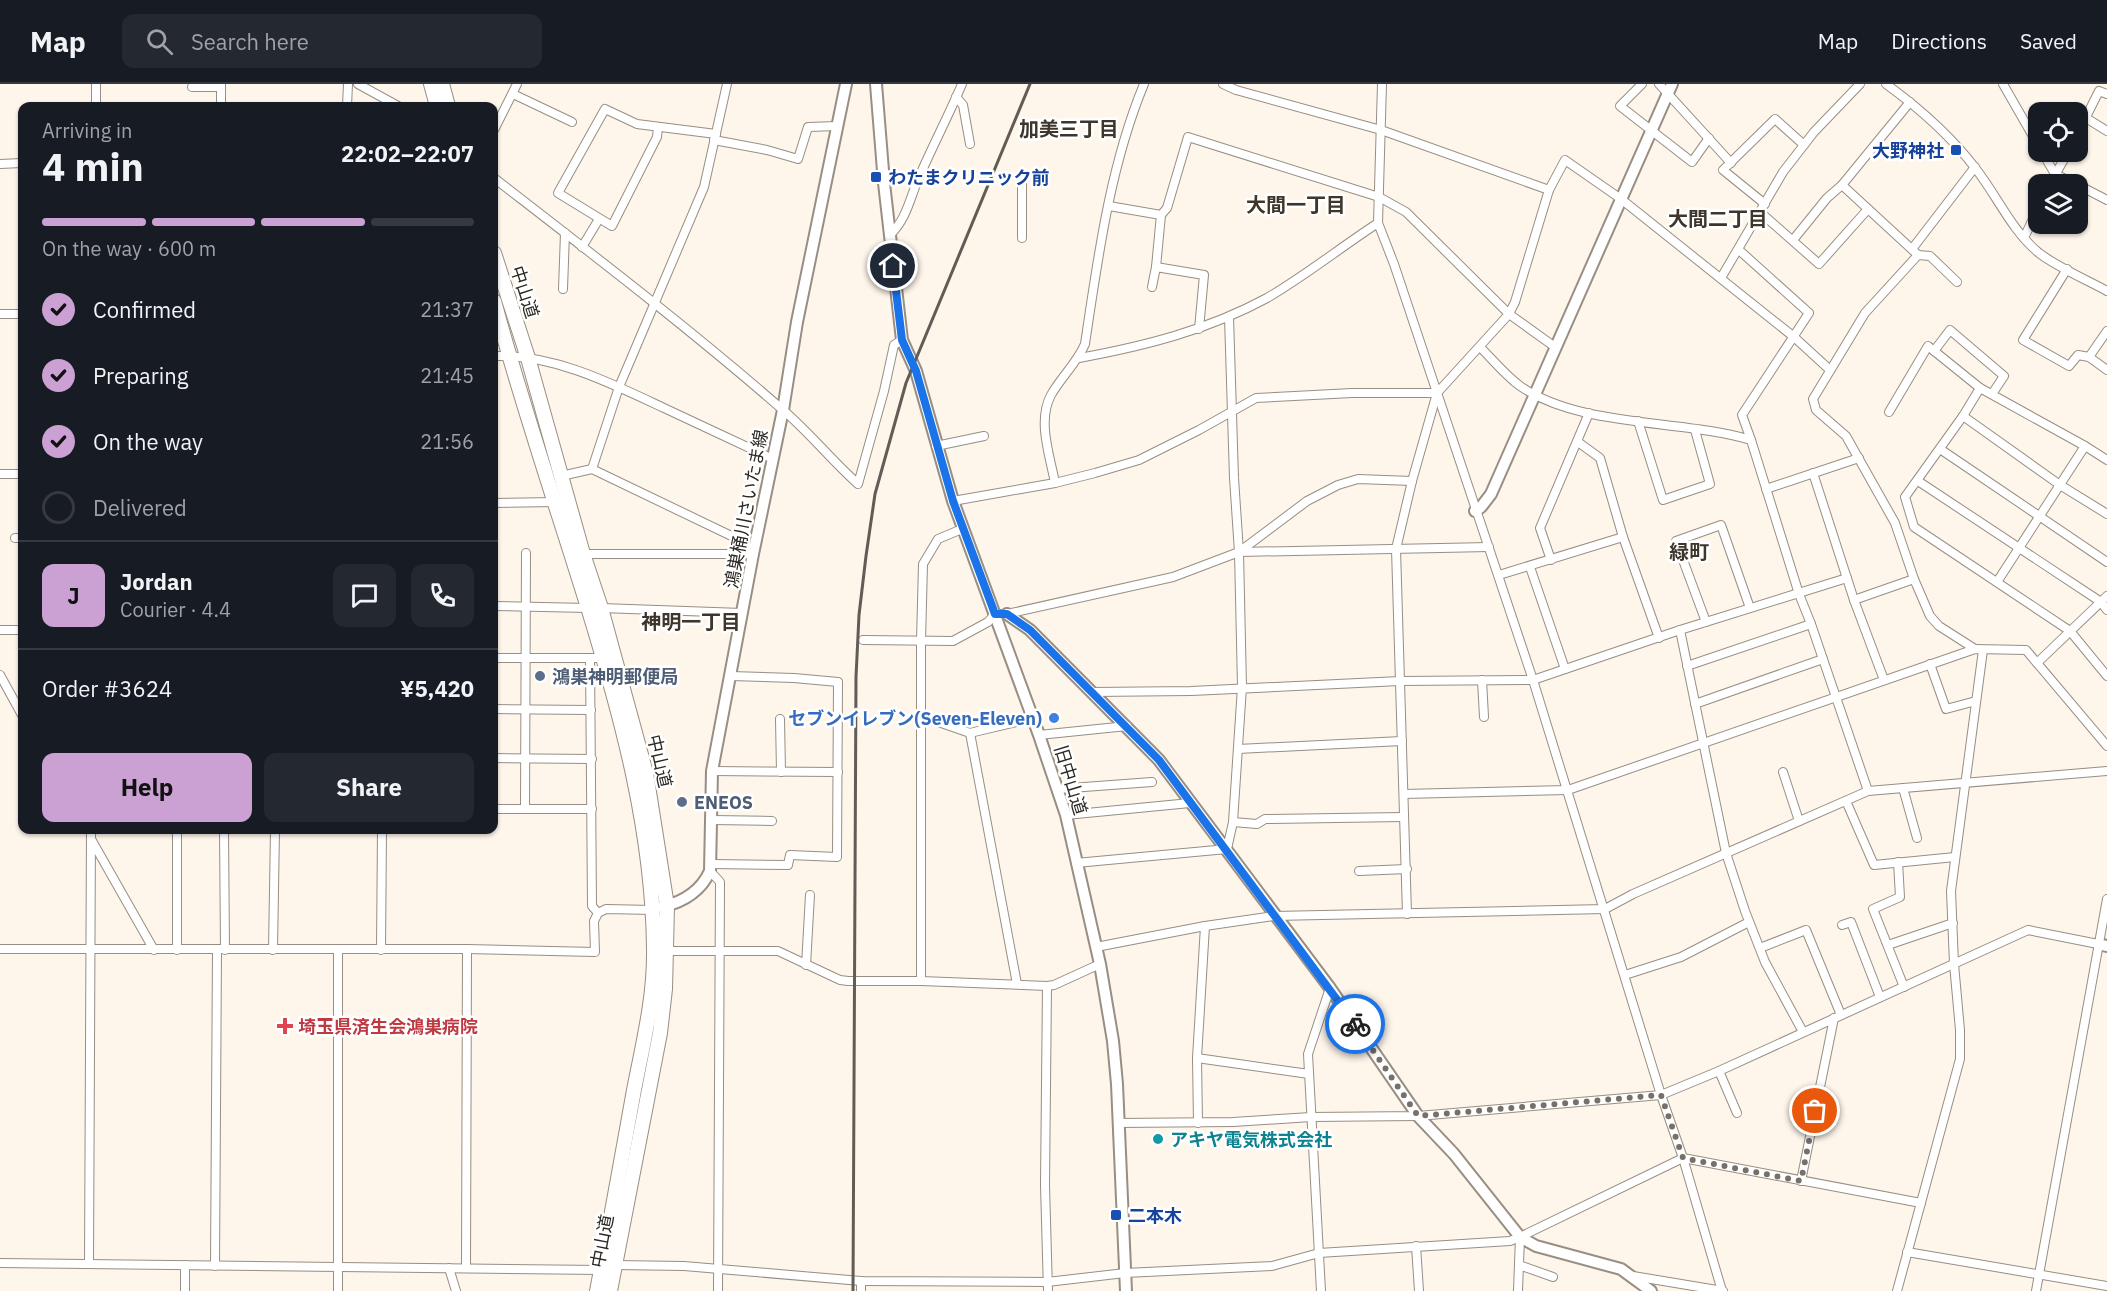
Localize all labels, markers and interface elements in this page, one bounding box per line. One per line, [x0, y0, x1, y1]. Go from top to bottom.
search box [122, 14, 542, 68]
text: Map [30, 23, 86, 60]
icon: search [143, 25, 176, 58]
text: Search here [191, 27, 309, 56]
text: Map [1818, 27, 1858, 55]
text: Directions [1891, 27, 1987, 55]
text: Saved [2020, 27, 2077, 55]
map controls [2028, 102, 2088, 234]
button: locate [2028, 102, 2088, 162]
district label: 加美三丁目 [1019, 115, 1119, 142]
text: Arriving in [42, 117, 132, 144]
text: 22:02–22:07 [341, 139, 474, 168]
place label: 大野神社 [1872, 139, 1944, 162]
text: 4 min [42, 141, 144, 192]
marker: 大野神社 [1949, 143, 1963, 157]
place label: わたまクリニック前 [888, 166, 1049, 189]
marker: わたまクリニック前 [869, 170, 883, 184]
button: layers [2028, 174, 2088, 234]
district label: 大間一丁目 [1246, 191, 1346, 218]
district label: 大間二丁目 [1668, 205, 1768, 232]
text: On the way · 600 m [42, 235, 216, 262]
pin [867, 240, 918, 291]
icon: home [876, 249, 909, 282]
street label: 中山道 [506, 263, 544, 321]
icon: check [42, 293, 75, 326]
text: Confirmed [93, 295, 196, 324]
text: 21:37 [420, 296, 474, 323]
icon: check [42, 359, 75, 392]
text: Preparing [93, 361, 188, 390]
text: 21:45 [420, 362, 474, 389]
icon: check [42, 425, 75, 458]
text: On the way [93, 427, 203, 456]
text: 21:56 [420, 428, 474, 455]
street label: 鴻巣桶川さいたま線 [719, 428, 773, 590]
text: Delivered [93, 493, 187, 522]
district label: 緑町 [1669, 538, 1709, 565]
button: chat [333, 564, 396, 627]
button: phone [411, 564, 474, 627]
text: Jordan [120, 567, 193, 596]
text: J [67, 581, 80, 610]
text: Courier · 4.4 [120, 596, 231, 623]
district label: 神明一丁目 [641, 608, 741, 635]
place label: 鴻巣神明郵便局 [552, 665, 678, 688]
marker: 鴻巣神明郵便局 [533, 669, 547, 683]
text: Order #3624 [42, 674, 172, 703]
text: ¥5,420 [400, 674, 474, 703]
place label: セブンイレブン(Seven-Eleven) [788, 707, 1042, 730]
marker: セブンイレブン(Seven-Eleven) [1047, 711, 1061, 725]
street label: 中山道 [643, 732, 677, 790]
street label: 旧中山道 [1049, 742, 1093, 818]
button: Help [42, 753, 252, 822]
button: Share [264, 753, 474, 822]
place label: ENEOS [694, 791, 753, 814]
marker: ENEOS [675, 795, 689, 809]
courier [1325, 994, 1385, 1054]
icon: bike [1339, 1008, 1372, 1041]
place label: 埼玉県済生会鴻巣病院 [298, 1015, 478, 1038]
marker: 埼玉県済生会鴻巣病院 [276, 1017, 294, 1035]
pin [1789, 1085, 1840, 1136]
icon: bag [1798, 1094, 1831, 1127]
place label: アキヤ電気株式会社 [1170, 1128, 1332, 1151]
marker: アキヤ電気株式会社 [1151, 1132, 1165, 1146]
place label: 二本木 [1128, 1204, 1182, 1227]
marker: 二本木 [1109, 1208, 1123, 1222]
street label: 中山道 [586, 1212, 618, 1270]

